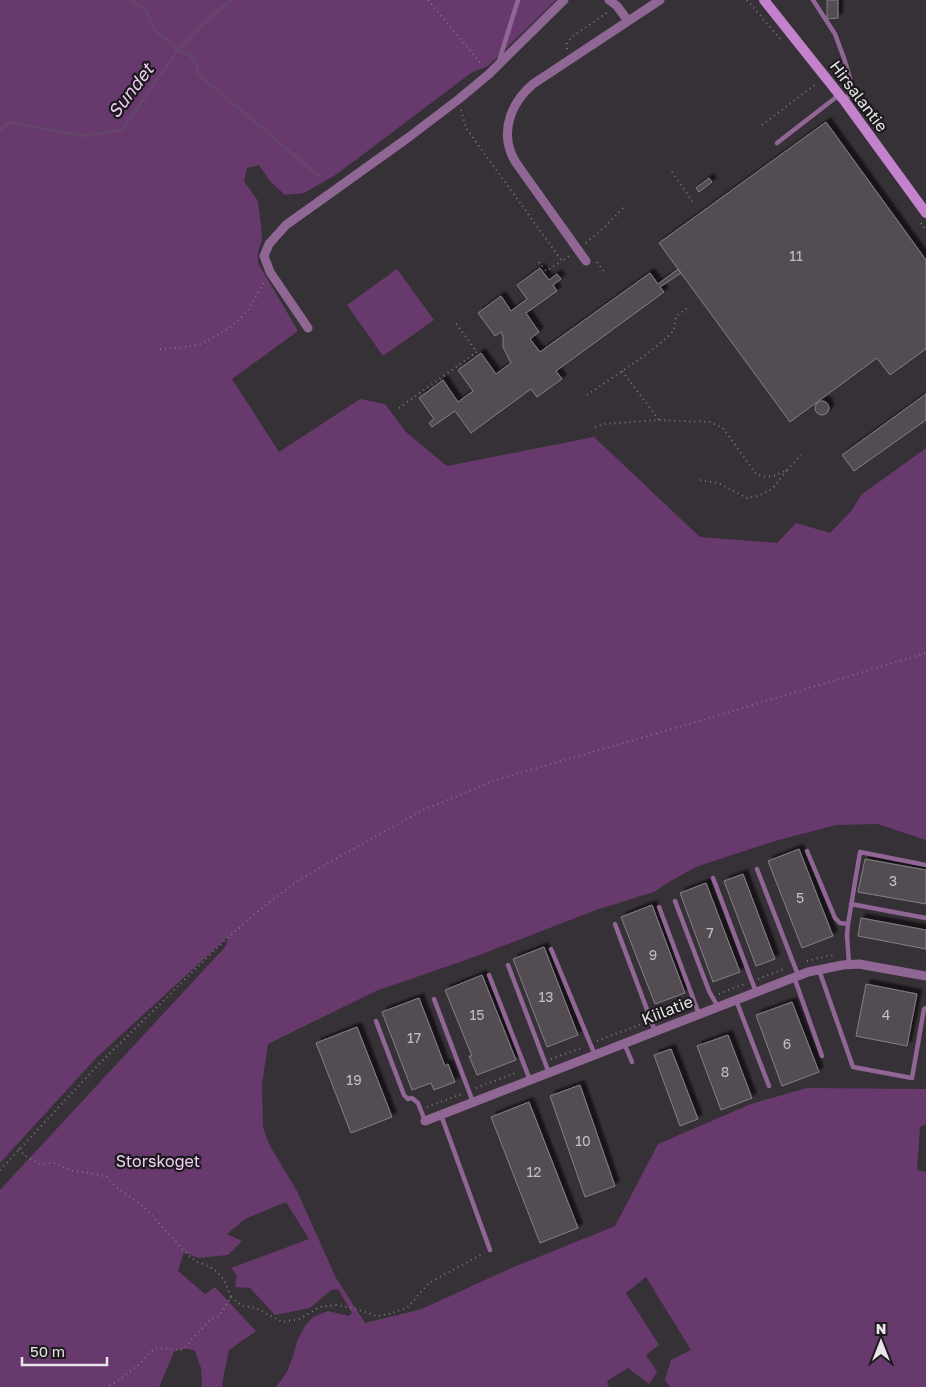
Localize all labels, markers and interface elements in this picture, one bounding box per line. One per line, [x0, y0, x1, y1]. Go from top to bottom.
street label: Hirsalantie [826, 56, 892, 136]
water label: Sundet [103, 58, 159, 122]
house number: 11 [789, 247, 803, 264]
house number: 3 [889, 872, 897, 889]
house number: 5 [796, 889, 804, 906]
house number: 7 [706, 924, 714, 941]
house number: 9 [649, 946, 657, 963]
house number: 13 [539, 988, 553, 1005]
street label: Kiilatie [638, 991, 696, 1029]
house number: 15 [470, 1006, 484, 1023]
house number: 4 [882, 1006, 890, 1023]
house number: 17 [407, 1029, 421, 1046]
house number: 6 [783, 1035, 791, 1052]
house number: 8 [721, 1063, 729, 1080]
house number: 19 [346, 1071, 362, 1088]
house number: 10 [575, 1132, 591, 1149]
park label: Storskoget [116, 1151, 200, 1171]
house number: 12 [527, 1163, 541, 1180]
north arrow [856, 1317, 906, 1367]
text: N [876, 1320, 886, 1337]
scale bar [22, 1334, 108, 1366]
text: 50 m [30, 1342, 65, 1360]

